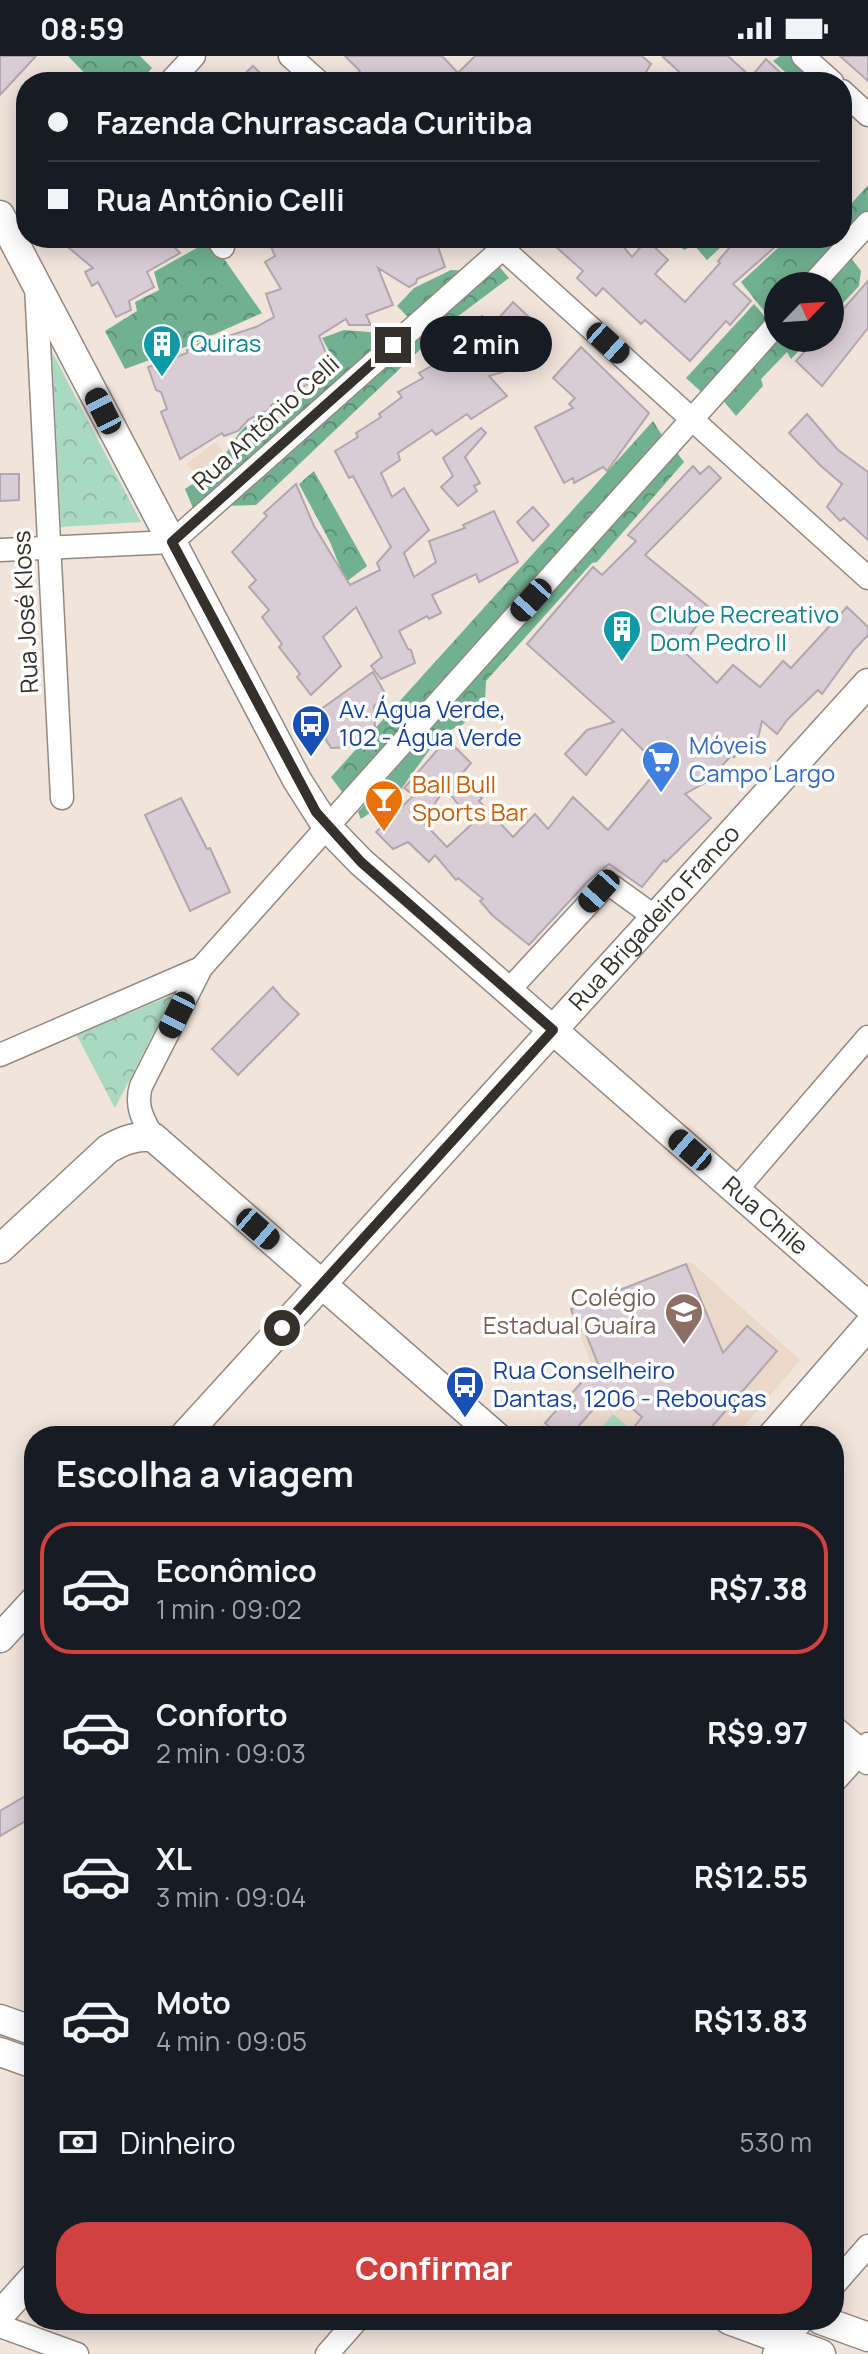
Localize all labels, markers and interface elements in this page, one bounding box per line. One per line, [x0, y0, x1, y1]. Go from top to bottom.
text: 08:59 [40, 8, 125, 49]
text: Fazenda Churrascada Curitiba [96, 102, 532, 143]
text: Rua Antônio Celli [96, 179, 345, 220]
north arrow [764, 272, 844, 352]
map controls [764, 272, 844, 352]
callout: 2 min [421, 317, 553, 373]
car [582, 318, 634, 368]
building icon: Quiras [141, 323, 183, 378]
place label: Quiras [190, 326, 261, 359]
text: 2 min [452, 326, 520, 362]
route end [375, 327, 411, 363]
street label: Rua Antônio Celli [184, 347, 346, 497]
car [81, 384, 125, 438]
street label: Rua José Kloss [4, 530, 45, 694]
car [506, 574, 556, 626]
place label: Clube Recreativo Dom Pedro II [650, 597, 839, 658]
building icon: Clube Recreativo Dom Pedro II [601, 608, 643, 663]
place label: Av. Água Verde, 102 - Água Verde [339, 692, 522, 753]
bus stop icon: Av. Água Verde, 102 - Água Verde [290, 703, 332, 758]
place label: Móveis Campo Largo [689, 728, 835, 789]
supermarket icon: Móveis Campo Largo [640, 739, 682, 794]
place label: Ball Bull Sports Bar [412, 767, 528, 828]
bar icon: Ball Bull Sports Bar [363, 778, 405, 833]
street label: Rua Brigadeiro Franco [561, 817, 747, 1017]
car [574, 865, 624, 917]
car [155, 988, 199, 1042]
car [664, 1125, 716, 1175]
street label: Rua Chile [716, 1168, 816, 1262]
car [232, 1204, 284, 1254]
place label: Colégio Estadual Guaíra [483, 1280, 656, 1341]
school or university icon: Colégio Estadual Guaíra [663, 1291, 705, 1346]
route start [264, 1310, 300, 1346]
place label: Rua Conselheiro Dantas, 1206 - Rebouças [493, 1353, 767, 1414]
bus stop icon: Rua Conselheiro Dantas, 1206 - Rebouças [444, 1364, 486, 1419]
text: Escolha a viagem [56, 1449, 354, 1498]
text: Econômico [156, 1550, 317, 1591]
icon: car [60, 1552, 132, 1624]
text: R$7.38 [709, 1568, 808, 1609]
text: 1 min · 09:02 [156, 1591, 302, 1627]
text: Conforto [156, 1694, 287, 1735]
icon: car [60, 1696, 132, 1768]
text: R$9.97 [707, 1712, 808, 1753]
text: 2 min · 09:03 [156, 1735, 306, 1771]
text: XL [156, 1838, 192, 1879]
icon: car [60, 1840, 132, 1912]
text: R$12.55 [694, 1856, 808, 1897]
text: 3 min · 09:04 [156, 1879, 306, 1915]
text: Moto [156, 1982, 231, 2023]
icon: car [60, 1984, 132, 2056]
text: R$13.83 [694, 2000, 808, 2041]
text: 4 min · 09:05 [156, 2023, 307, 2059]
icon: cash [56, 2120, 100, 2164]
text: Dinheiro [120, 2122, 236, 2163]
text: 530 m [739, 2124, 812, 2160]
button: Confirmar [56, 2222, 812, 2314]

